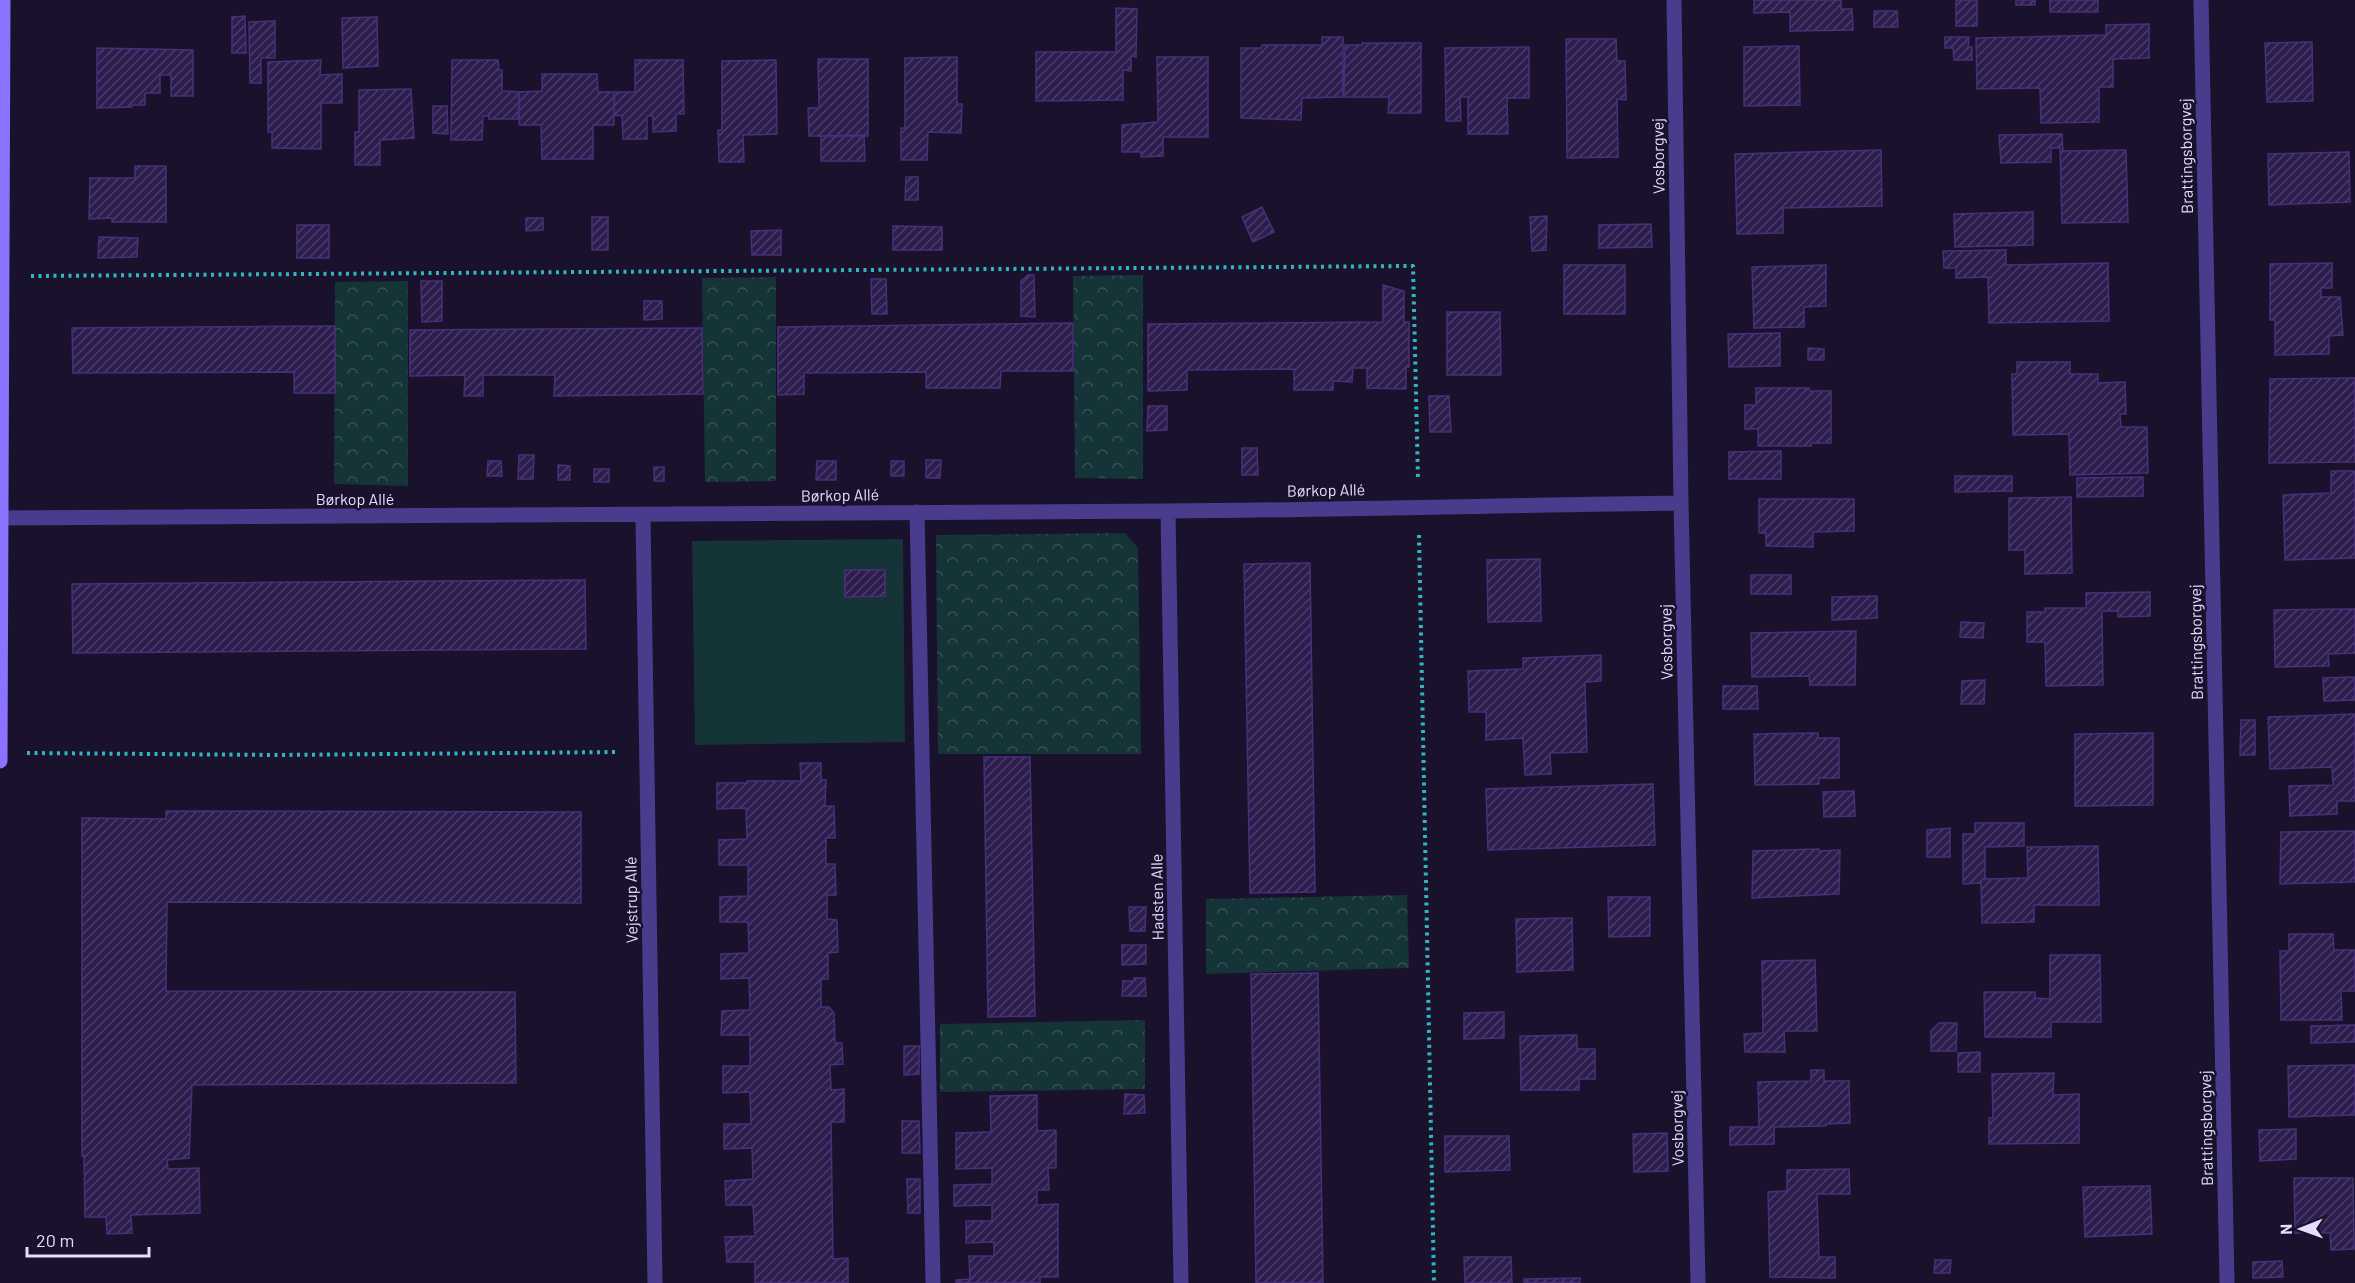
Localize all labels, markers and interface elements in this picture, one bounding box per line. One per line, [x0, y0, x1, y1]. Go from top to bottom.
street label: Brattingsborgvej [2175, 98, 2196, 214]
street label: Vosborgvej [1647, 118, 1668, 194]
street label: Børkop Allé [1287, 479, 1365, 500]
street label: Børkop Allé [801, 484, 879, 505]
street label: Børkop Allé [316, 489, 394, 508]
street label: Brattingsborgvej [2185, 584, 2206, 700]
street label: Vosborgvej [1655, 604, 1676, 680]
street label: Hadsten Alle [1146, 854, 1167, 940]
street label: Vejstrup Allé [620, 857, 641, 943]
street label: Brattingsborgvej [2195, 1070, 2216, 1186]
street label: Vosborgvej [1666, 1090, 1687, 1166]
north arrow [2271, 1199, 2331, 1259]
scale bar [27, 1220, 148, 1258]
text: N [2276, 1224, 2295, 1235]
text: 20 m [36, 1229, 74, 1251]

